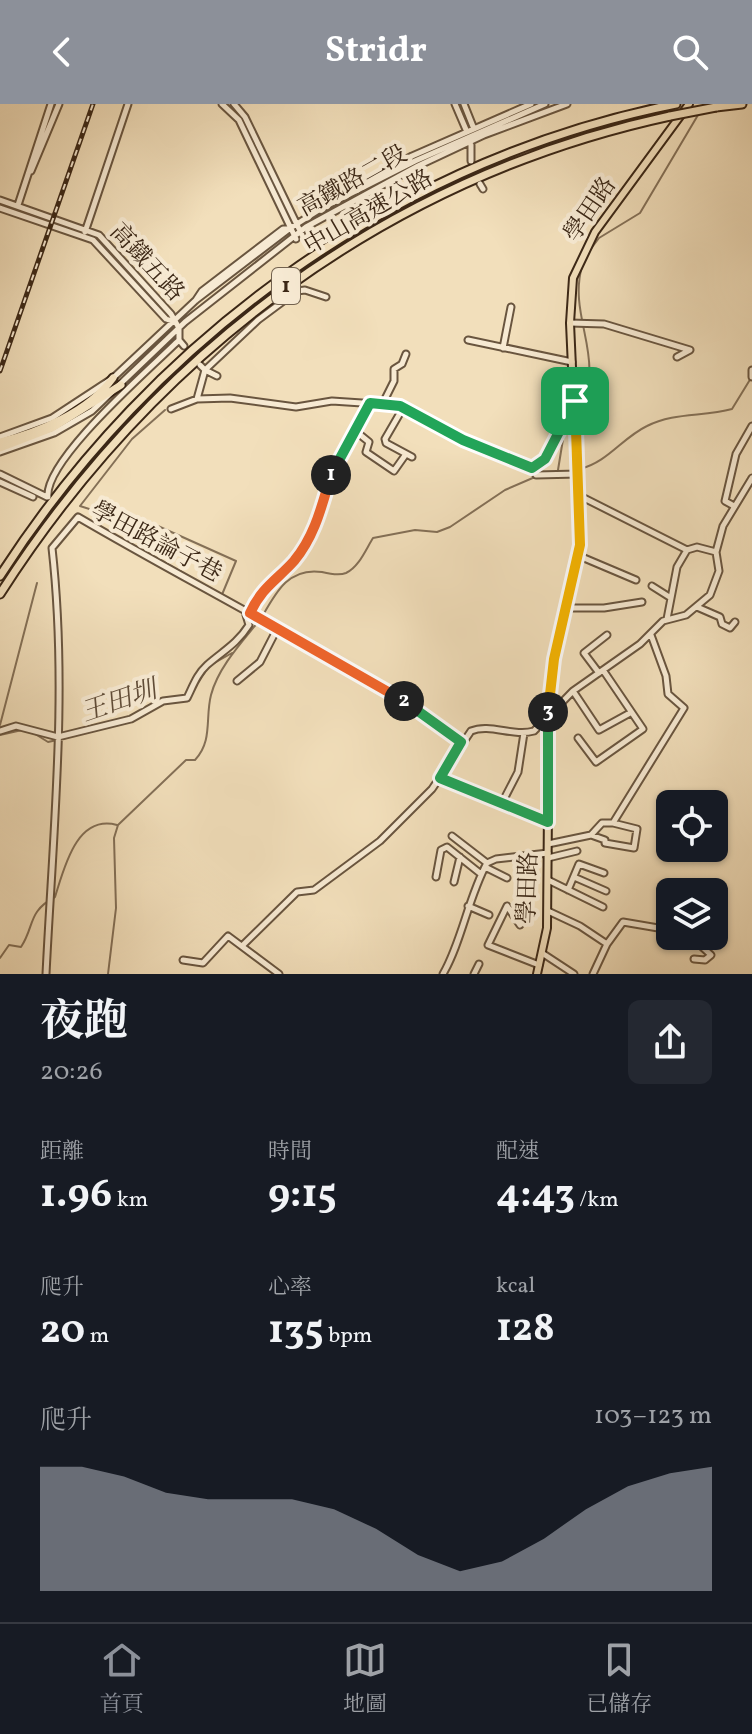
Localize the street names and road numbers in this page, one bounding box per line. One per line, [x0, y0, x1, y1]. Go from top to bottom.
street label: 高鐵路二段 [292, 138, 414, 226]
street label: 中山高速公路 [298, 162, 440, 264]
street label: 學田路 [557, 171, 625, 249]
street label: 高鐵五路 [101, 216, 191, 310]
road number: 1 [272, 268, 300, 304]
street label: 學田路論子巷 [84, 494, 228, 592]
street label: 學田路 [511, 851, 547, 925]

